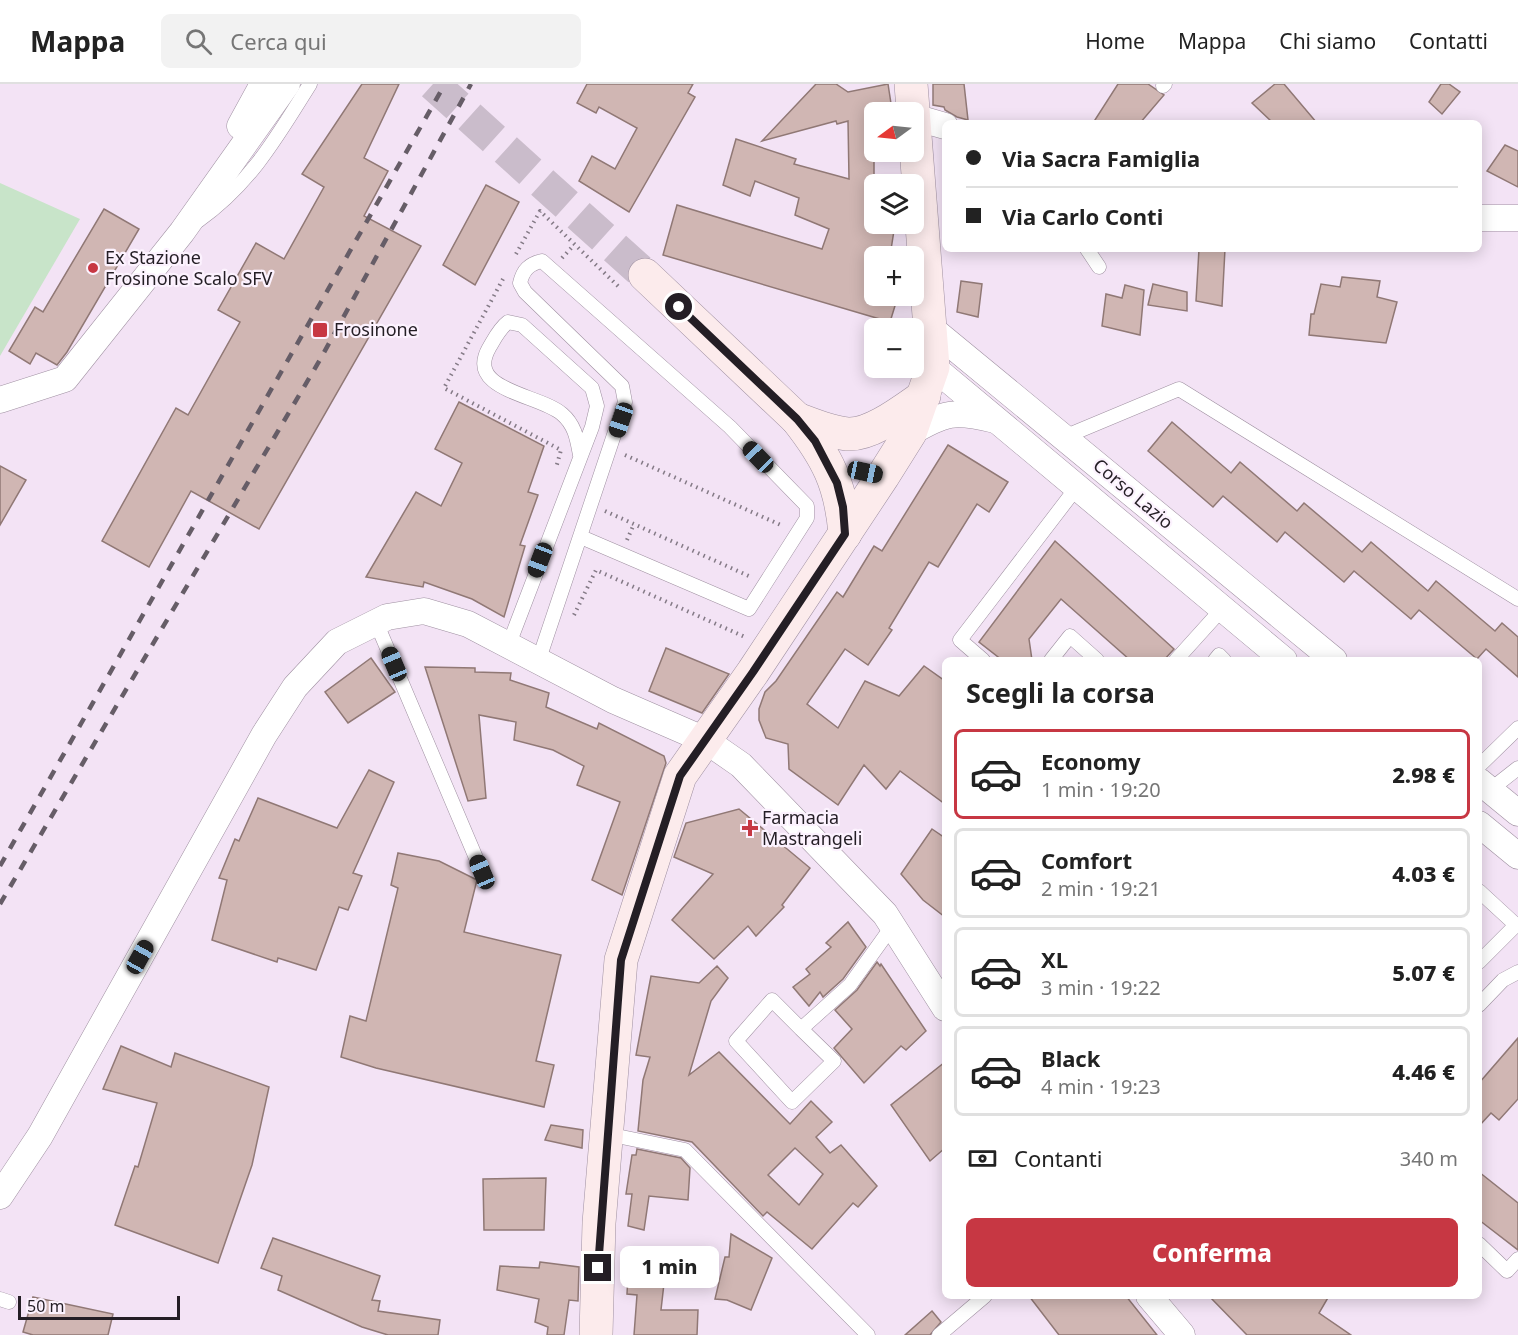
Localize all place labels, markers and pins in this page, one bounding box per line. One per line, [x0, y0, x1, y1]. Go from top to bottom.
place label: Ex Stazione Frosinone Scalo SFV [105, 245, 273, 290]
marker: Ex Stazione Frosinone Scalo SFV [86, 261, 100, 275]
place label: Frosinone [334, 317, 418, 341]
marker: Frosinone [311, 321, 329, 339]
place label: Farmacia Mastrangeli [762, 805, 862, 850]
marker: Farmacia Mastrangeli [743, 821, 757, 835]

